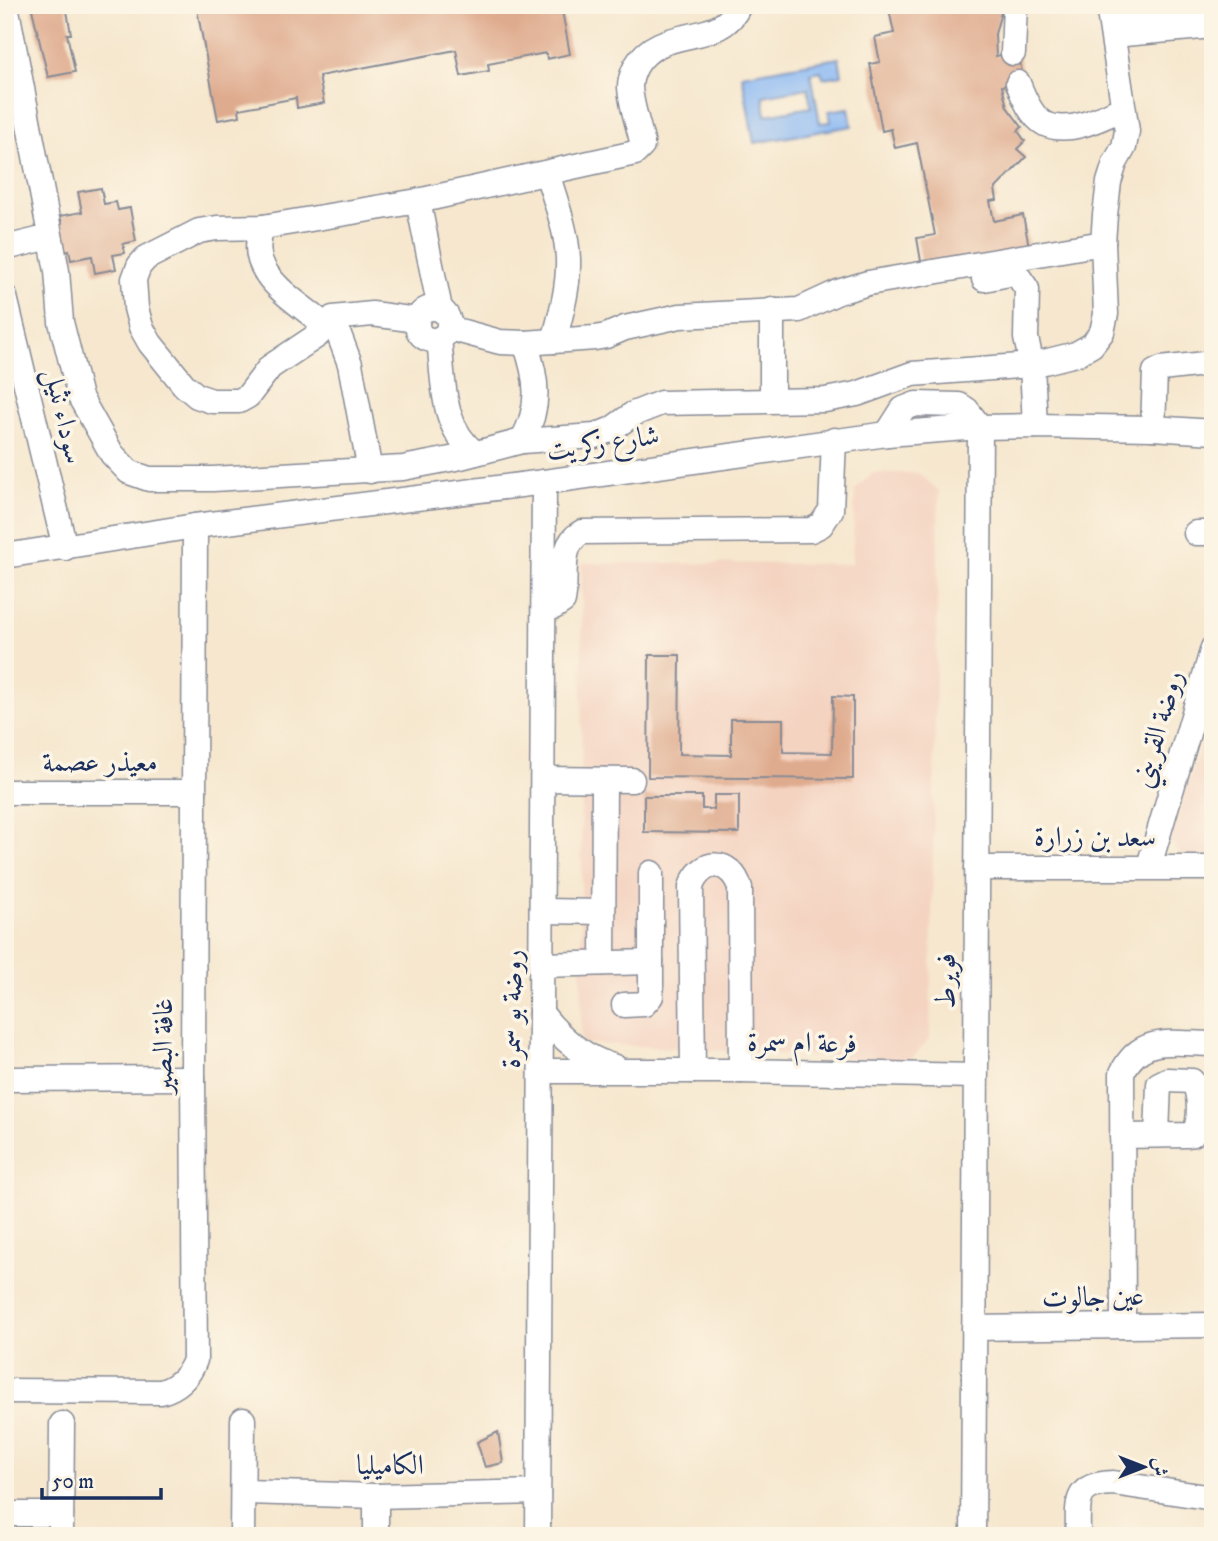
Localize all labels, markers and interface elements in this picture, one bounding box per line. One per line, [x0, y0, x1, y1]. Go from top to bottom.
street label: سوداء نثيل [35, 365, 92, 468]
street label: شارع زكريت [544, 418, 662, 473]
street label: روضة القريني [1125, 666, 1197, 793]
street label: معيذر عصمة [42, 745, 158, 780]
street label: سعد بن زرارة [1034, 820, 1156, 855]
street label: روضة بو سمرة [493, 949, 531, 1069]
street label: فويرط [928, 953, 964, 1009]
street label: غافة البصير [146, 998, 181, 1097]
street label: فرعة ام سمرة [747, 1025, 857, 1067]
street label: عين جالوت [1042, 1279, 1144, 1315]
north arrow [1110, 1432, 1180, 1502]
street label: الكاميليا [356, 1448, 424, 1483]
scale bar [42, 1457, 161, 1501]
text: ش [1148, 1458, 1171, 1476]
text: 50 m [52, 1469, 94, 1495]

